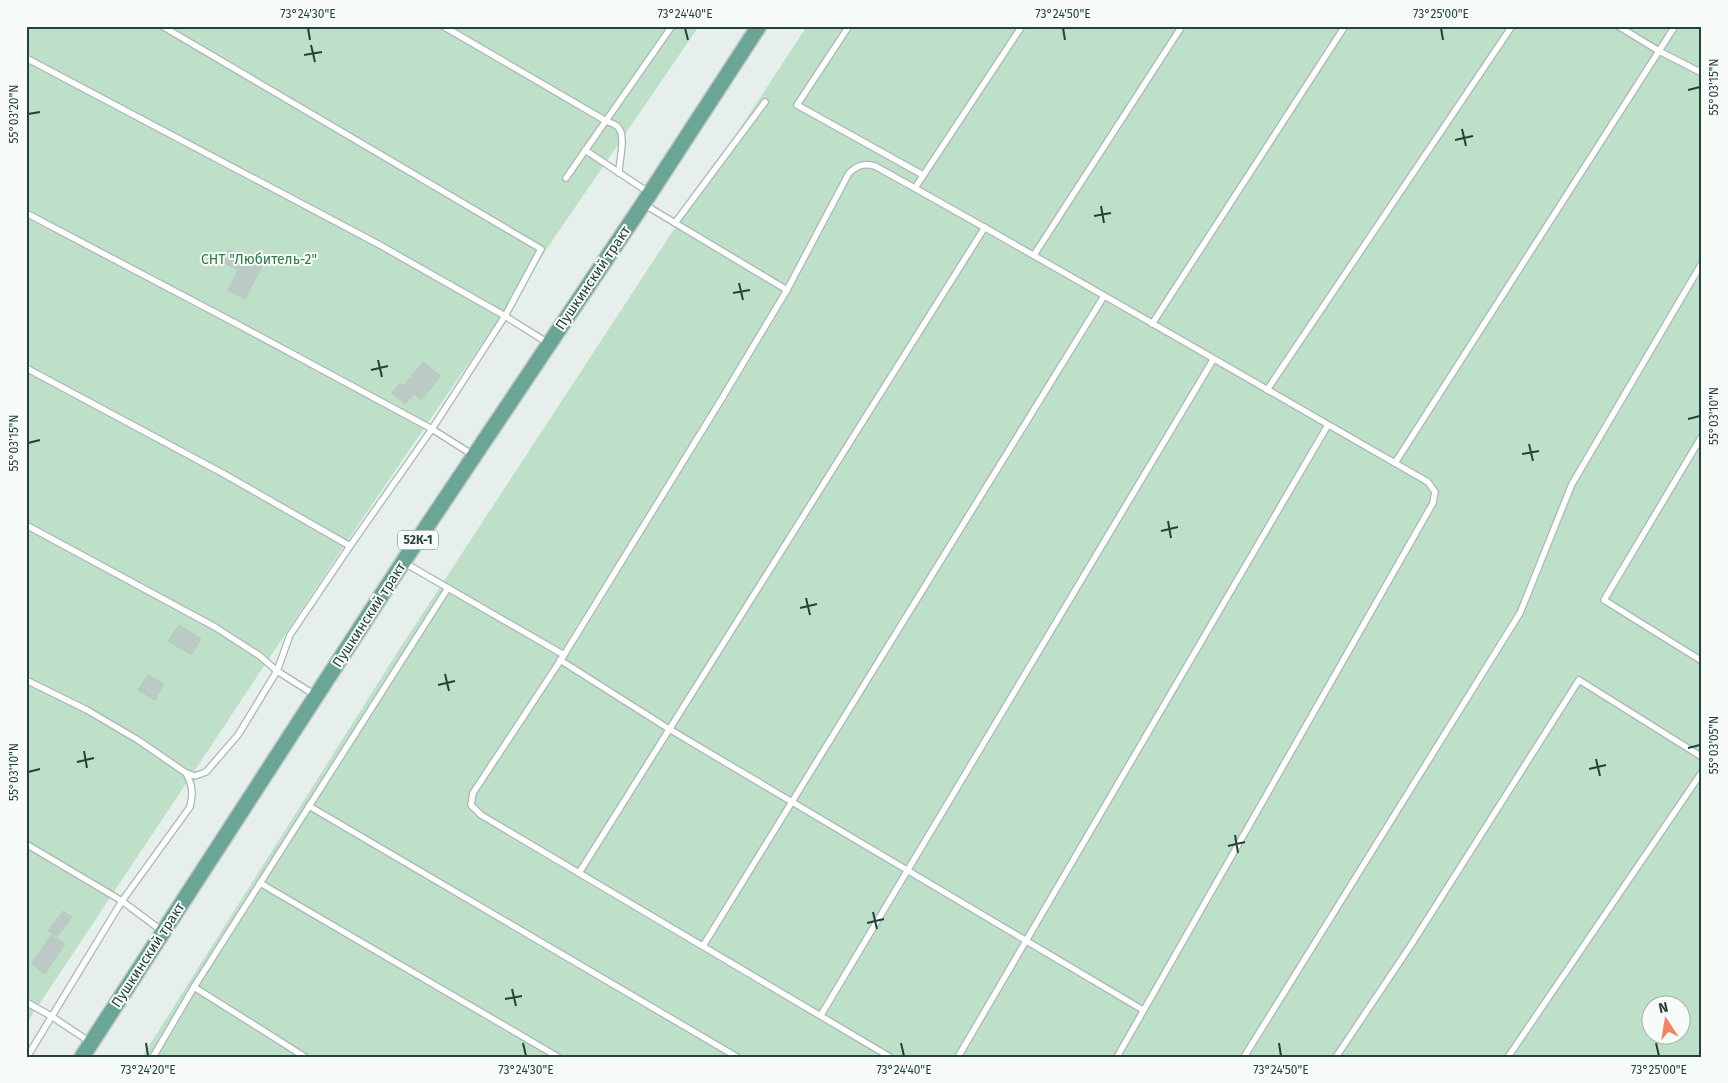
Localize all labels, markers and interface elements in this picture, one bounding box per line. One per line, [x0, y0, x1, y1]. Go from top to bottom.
text: 73°24'30"E [280, 7, 336, 21]
text: 73°24'40"E [657, 7, 713, 21]
text: 73°24'50"E [1035, 7, 1091, 21]
text: 73°25'00"E [1413, 7, 1469, 21]
text: 55°03'15"N [1707, 58, 1721, 116]
text: 55°03'20"N [7, 85, 21, 143]
street label: Пушкинский тракт [552, 222, 634, 333]
park label: СНТ "Любитель-2" [201, 251, 317, 268]
text: 55°03'10"N [1707, 387, 1721, 445]
text: 55°03'15"N [7, 414, 21, 472]
road number: 52К-1 [398, 530, 438, 550]
street label: Пушкинский тракт [329, 559, 410, 671]
text: 55°03'05"N [1707, 716, 1721, 774]
text: 55°03'10"N [7, 743, 21, 801]
street label: Пушкинский тракт [108, 899, 189, 1011]
north arrow [1640, 996, 1690, 1046]
text: N [1657, 998, 1670, 1017]
text: 73°24'20"E [120, 1063, 176, 1077]
text: 73°24'30"E [498, 1063, 554, 1077]
text: 73°24'40"E [876, 1063, 932, 1077]
text: 73°24'50"E [1253, 1063, 1309, 1077]
text: 73°25'00"E [1631, 1063, 1687, 1077]

